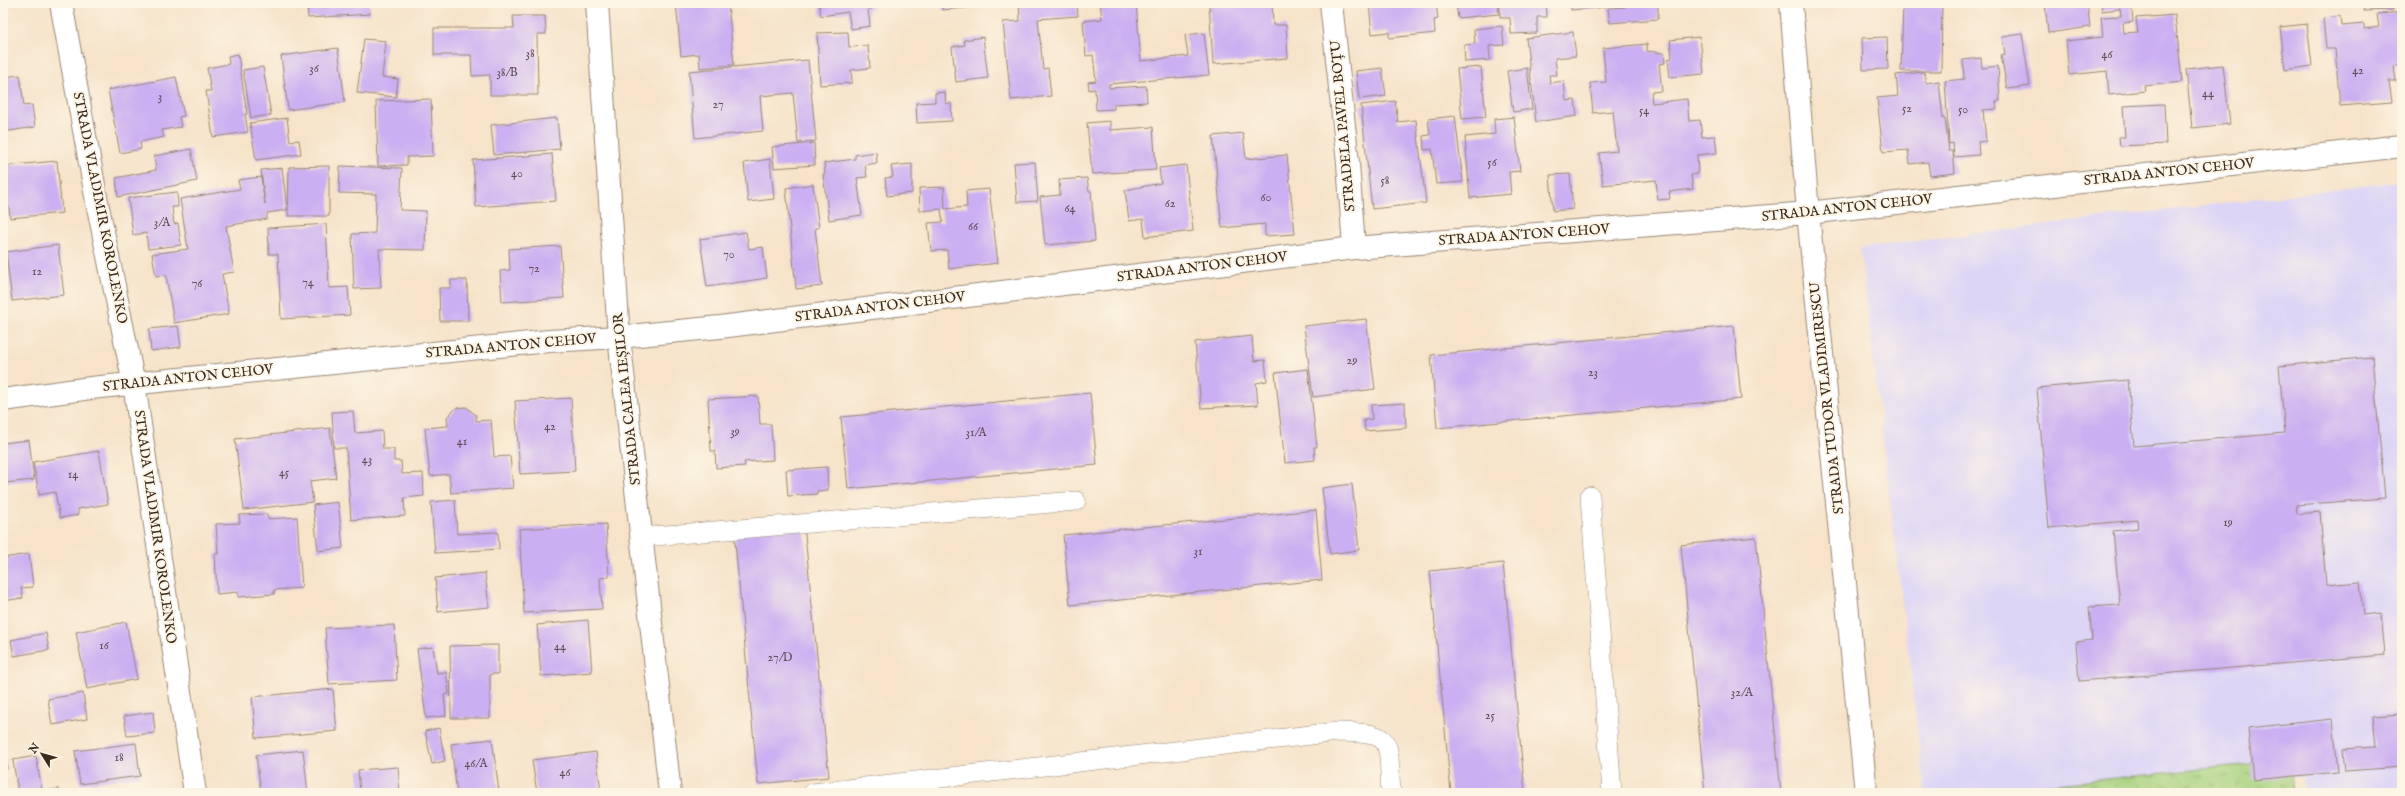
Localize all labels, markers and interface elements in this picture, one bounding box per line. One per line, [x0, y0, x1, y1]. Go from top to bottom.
street label: STRADELA PAVEL BOȚU [1327, 39, 1359, 212]
house number: 38 [525, 46, 535, 61]
house number: 46 [2102, 47, 2113, 62]
house number: 36 [309, 61, 320, 76]
house number: 42 [2352, 63, 2364, 78]
house number: 38/B [496, 65, 518, 80]
house number: 44 [2202, 86, 2214, 101]
house number: 3 [158, 89, 162, 104]
street label: STRADA VLADIMIR KOROLENKO [69, 91, 131, 326]
house number: 27 [712, 97, 724, 112]
house number: 52 [1902, 101, 1912, 116]
house number: 50 [1958, 102, 1968, 117]
house number: 54 [1639, 103, 1649, 118]
street label: STRADA ANTON CEHOV [2083, 154, 2256, 190]
house number: 56 [1487, 155, 1498, 170]
house number: 40 [511, 166, 523, 181]
house number: 58 [1380, 173, 1390, 188]
house number: 60 [1261, 190, 1272, 205]
street label: STRADA ANTON CEHOV [1761, 190, 1934, 226]
house number: 62 [1165, 196, 1176, 211]
house number: 64 [1065, 201, 1076, 216]
house number: 3/A [154, 215, 171, 230]
house number: 66 [968, 219, 979, 234]
street label: STRADA ANTON CEHOV [1438, 220, 1611, 250]
house number: 70 [723, 247, 735, 262]
street label: STRADA ANTON CEHOV [1116, 248, 1289, 286]
house number: 72 [528, 261, 540, 276]
house number: 12 [32, 264, 42, 279]
house number: 74 [302, 275, 314, 290]
house number: 76 [192, 276, 203, 291]
street label: STRADA TUDOR VLADIMIRESCU [1806, 281, 1848, 515]
street label: STRADA ANTON CEHOV [794, 288, 967, 326]
street label: STRADA CALEA IEȘILOR [609, 311, 645, 486]
street label: STRADA ANTON CEHOV [425, 329, 598, 362]
house number: 29 [1347, 353, 1357, 368]
street label: STRADA ANTON CEHOV [102, 360, 275, 396]
house number: 23 [1588, 365, 1598, 380]
street label: STRADA VLADIMIR KOROLENKO [130, 409, 180, 645]
house number: 42 [544, 419, 556, 434]
house number: 39 [730, 424, 740, 439]
house number: 31/A [965, 425, 987, 440]
house number: 41 [457, 434, 467, 449]
house number: 43 [362, 452, 372, 467]
house number: 45 [279, 465, 290, 480]
house number: 14 [68, 467, 78, 482]
house number: 19 [2223, 515, 2233, 530]
house number: 31 [1194, 544, 1202, 559]
house number: 16 [99, 638, 110, 653]
house number: 44 [554, 639, 566, 654]
house number: 27/D [768, 650, 793, 665]
house number: 32/A [1731, 685, 1754, 700]
house number: 25 [1485, 708, 1496, 723]
north arrow [22, 734, 62, 774]
text: N [26, 740, 44, 757]
house number: 18 [114, 750, 124, 765]
house number: 46/A [464, 756, 488, 771]
house number: 46 [560, 765, 571, 780]

